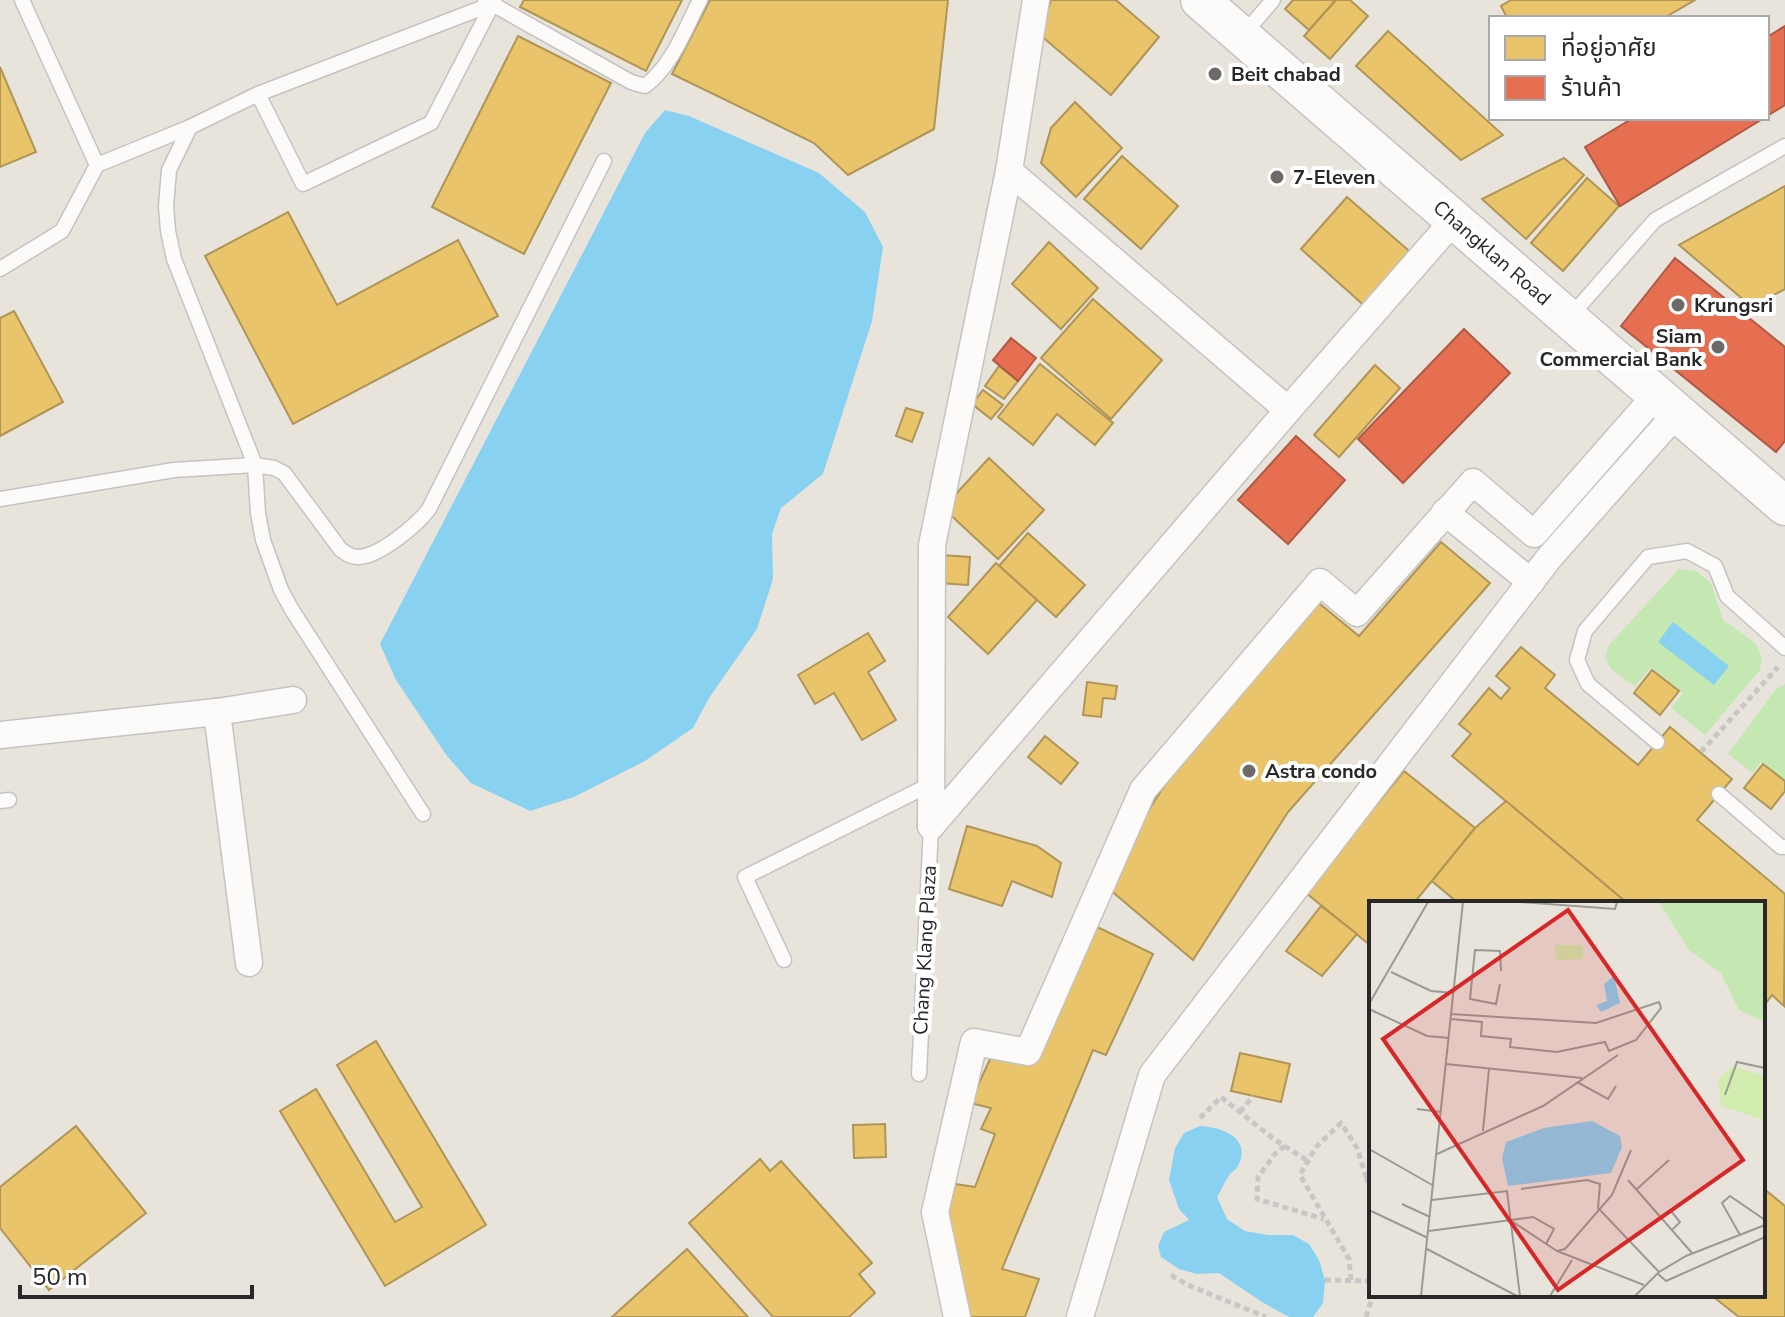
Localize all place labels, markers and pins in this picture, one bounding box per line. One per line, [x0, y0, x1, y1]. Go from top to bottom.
place label: Beit chabad [1231, 61, 1341, 88]
marker: Beit chabad [1206, 65, 1224, 83]
place label: 7-Eleven [1293, 164, 1375, 191]
marker: 7-Eleven [1268, 168, 1286, 186]
place label: Krungsri [1694, 292, 1773, 319]
marker: Krungsri [1669, 296, 1687, 314]
place label: Siam Commercial Bank [1540, 323, 1703, 373]
marker: Siam Commercial Bank [1709, 338, 1727, 356]
place label: Astra condo [1265, 758, 1377, 785]
marker: Astra condo [1240, 762, 1258, 780]

